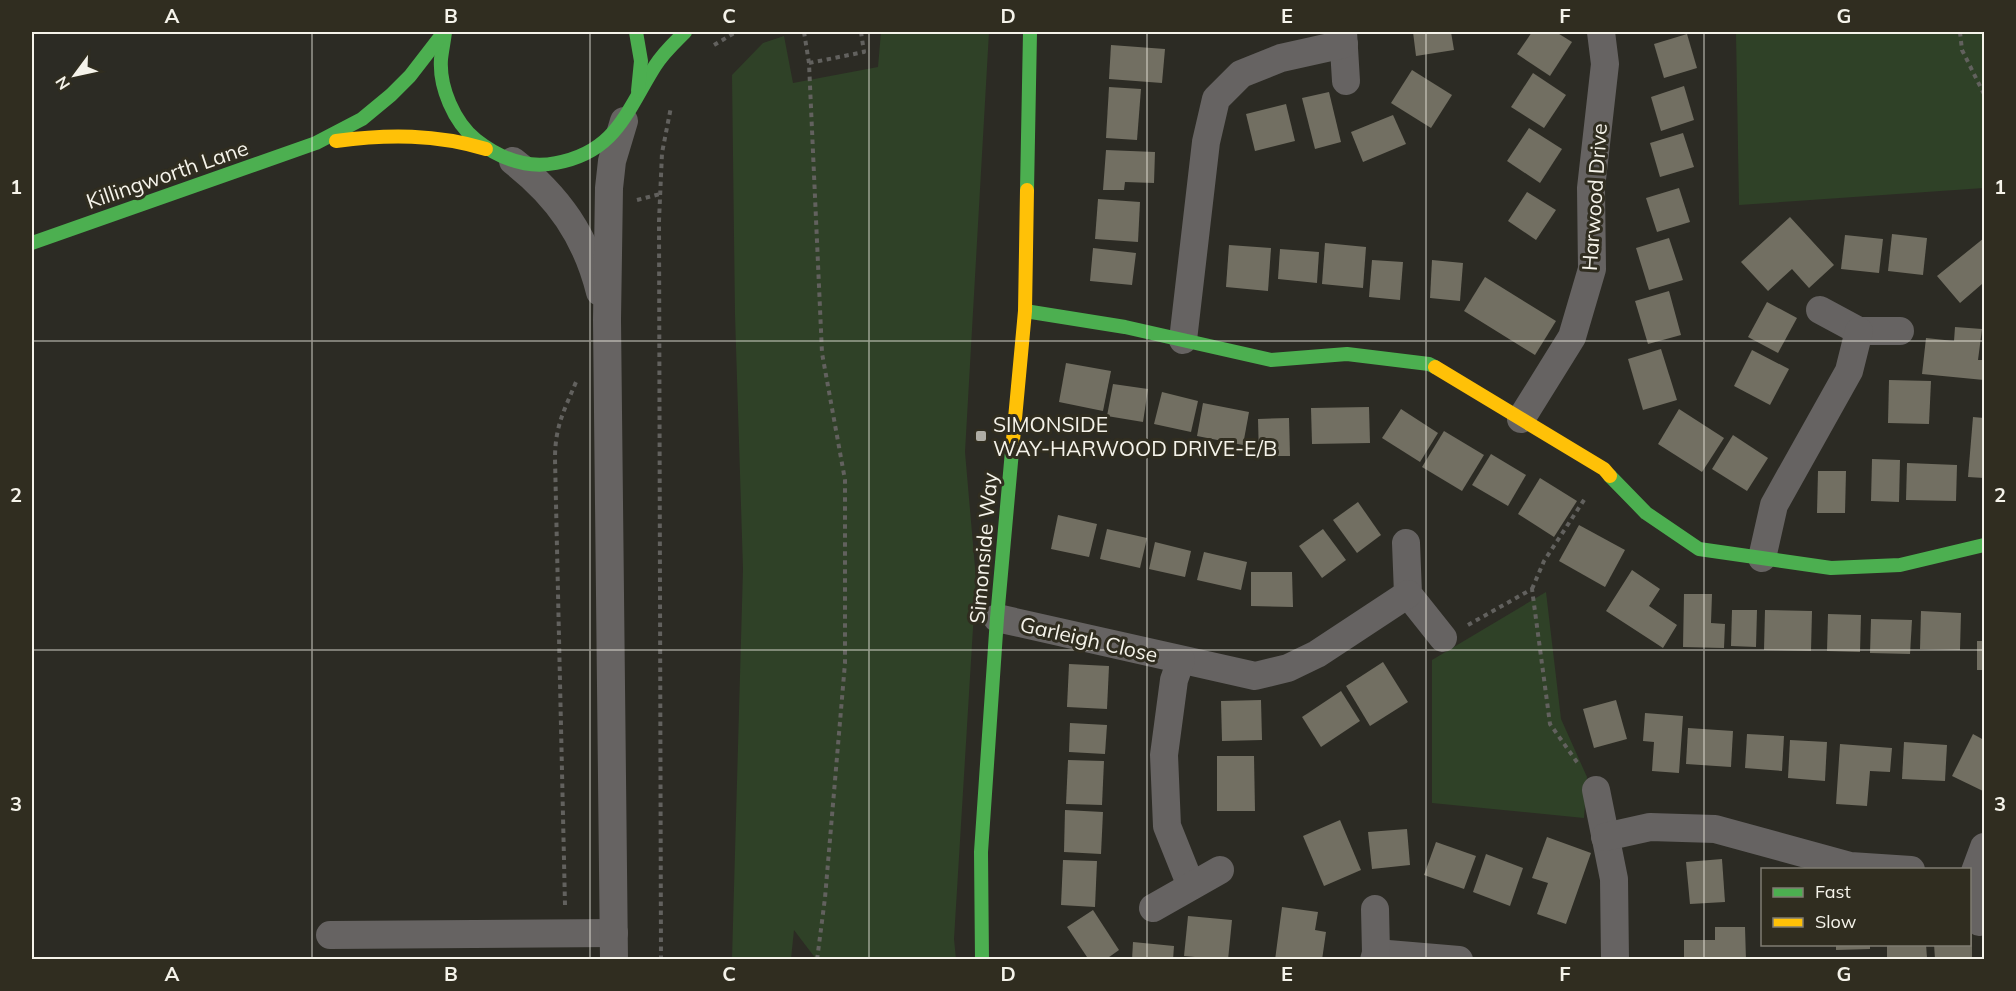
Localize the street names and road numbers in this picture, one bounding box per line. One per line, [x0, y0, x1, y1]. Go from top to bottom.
street label: Harwood Drive [1576, 122, 1612, 272]
street label: Killingworth Lane [83, 134, 251, 214]
street label: Simonside Way [963, 471, 1003, 625]
street label: Garleigh Close [1018, 611, 1160, 667]

